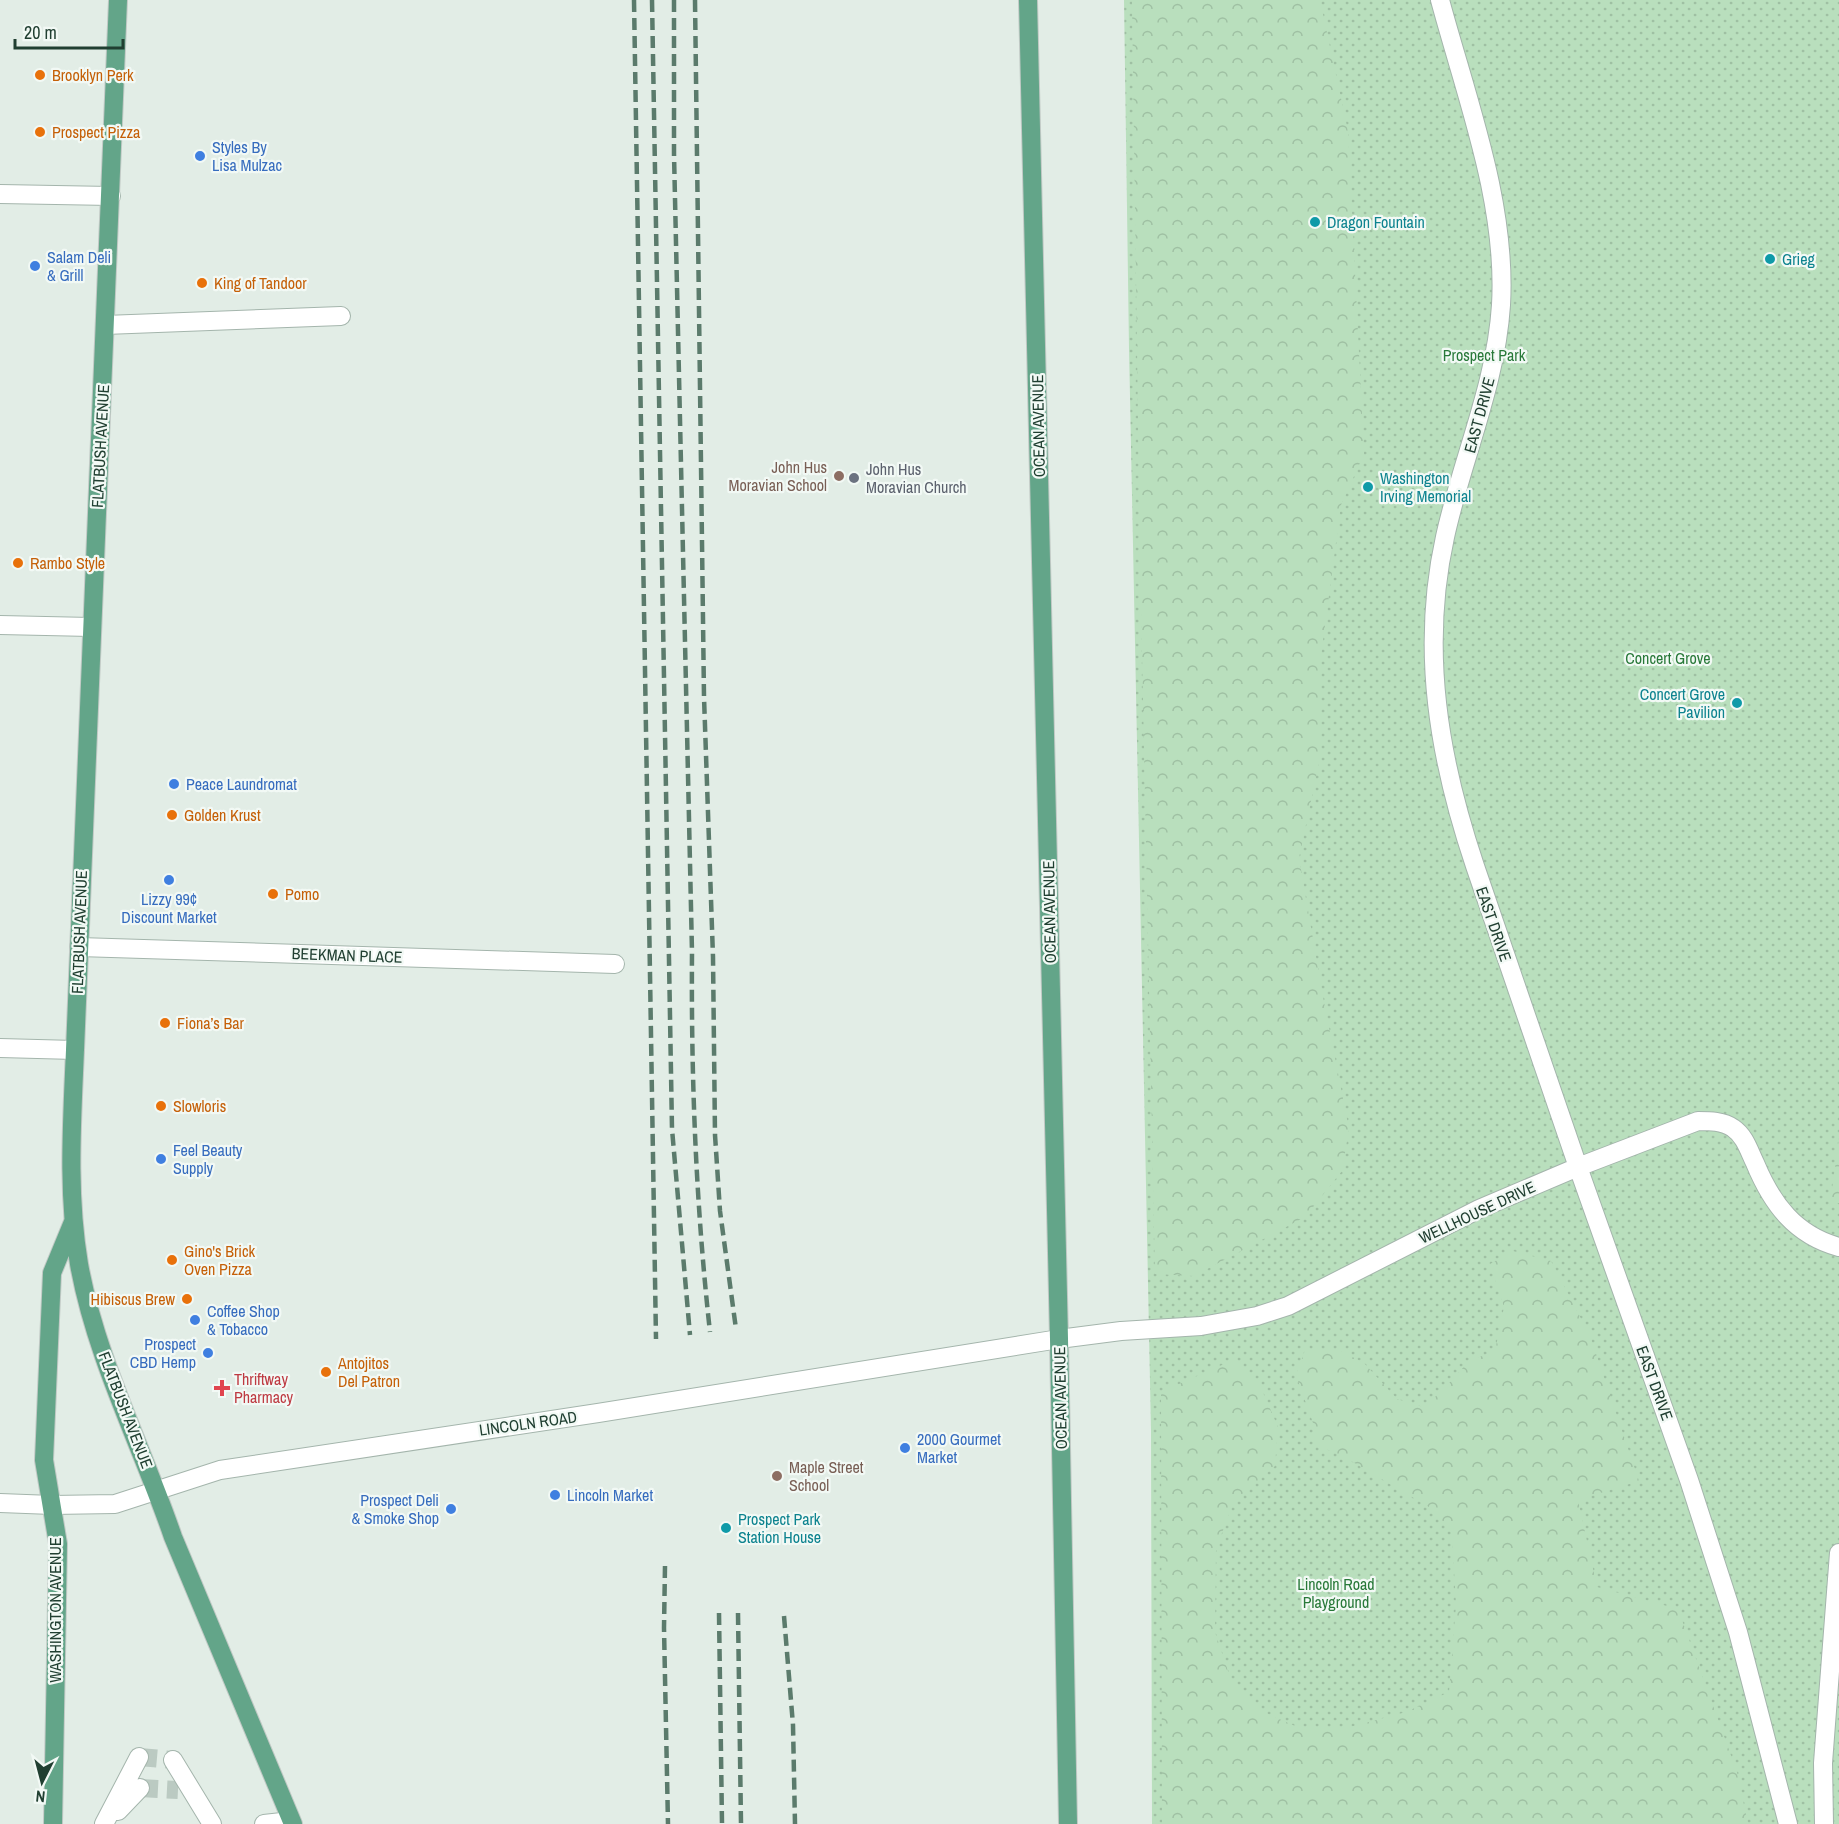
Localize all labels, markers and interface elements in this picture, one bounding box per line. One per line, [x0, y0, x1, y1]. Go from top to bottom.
scale bar [15, 12, 123, 50]
text: 20 m [24, 20, 57, 45]
place label: Brooklyn Perk [52, 64, 134, 86]
marker: Brooklyn Perk [33, 68, 47, 82]
place label: Prospect Pizza [52, 121, 141, 143]
marker: Prospect Pizza [33, 125, 47, 139]
place label: Styles By Lisa Mulzac [212, 136, 282, 176]
marker: Styles By Lisa Mulzac [193, 149, 207, 163]
place label: Dragon Fountain [1327, 211, 1425, 233]
marker: Dragon Fountain [1308, 215, 1322, 229]
place label: Salam Deli & Grill [47, 246, 111, 286]
place label: Grieg [1782, 248, 1816, 270]
marker: Grieg [1763, 252, 1777, 266]
marker: Salam Deli & Grill [28, 259, 42, 273]
place label: King of Tandoor [214, 272, 307, 294]
marker: King of Tandoor [195, 276, 209, 290]
park label: Prospect Park [1443, 344, 1526, 366]
street label: OCEAN AVENUE [1026, 375, 1050, 477]
street label: EAST DRIVE [1458, 375, 1500, 455]
street label: FLATBUSH AVENUE [86, 384, 114, 508]
place label: John Hus Moravian School [729, 456, 827, 496]
place label: John Hus Moravian Church [866, 458, 967, 498]
place label: Washington Irving Memorial [1380, 467, 1471, 507]
marker: John Hus Moravian School [832, 469, 846, 483]
marker: John Hus Moravian Church [847, 471, 861, 485]
marker: Washington Irving Memorial [1361, 480, 1375, 494]
place label: Rambo Style [30, 552, 105, 574]
marker: Rambo Style [11, 556, 25, 570]
park label: Concert Grove [1625, 647, 1711, 669]
place label: Concert Grove Pavilion [1640, 683, 1725, 723]
marker: Concert Grove Pavilion [1730, 696, 1744, 710]
place label: Peace Laundromat [186, 773, 297, 795]
marker: Peace Laundromat [167, 777, 181, 791]
place label: Golden Krust [184, 804, 261, 826]
marker: Golden Krust [165, 808, 179, 822]
street label: OCEAN AVENUE [1037, 861, 1061, 963]
street label: FLATBUSH AVENUE [66, 870, 92, 994]
marker: Lizzy 99¢ Discount Market [162, 873, 176, 887]
place label: Pomo [285, 883, 319, 905]
street label: EAST DRIVE [1471, 884, 1517, 964]
marker: Pomo [266, 887, 280, 901]
place label: Lizzy 99¢ Discount Market [121, 888, 217, 928]
street label: BEEKMAN PLACE [291, 942, 403, 968]
place label: Fiona’s Bar [177, 1012, 244, 1034]
marker: Fiona’s Bar [158, 1016, 172, 1030]
place label: Slowloris [173, 1095, 226, 1117]
marker: Slowloris [154, 1099, 168, 1113]
place label: Feel Beauty Supply [173, 1139, 243, 1179]
marker: Feel Beauty Supply [154, 1152, 168, 1166]
street label: WELLHOUSE DRIVE [1415, 1175, 1539, 1249]
place label: Gino's Brick Oven Pizza [184, 1240, 255, 1280]
marker: Gino's Brick Oven Pizza [165, 1253, 179, 1267]
place label: Hibiscus Brew [90, 1288, 176, 1310]
marker: Hibiscus Brew [180, 1292, 194, 1306]
place label: Coffee Shop & Tobacco [207, 1300, 280, 1340]
marker: Coffee Shop & Tobacco [188, 1313, 202, 1327]
place label: Prospect CBD Hemp [130, 1333, 196, 1373]
street label: EAST DRIVE [1631, 1343, 1679, 1423]
marker: Prospect CBD Hemp [201, 1346, 215, 1360]
street label: OCEAN AVENUE [1048, 1347, 1072, 1449]
street label: FLATBUSH AVENUE [94, 1348, 158, 1472]
place label: Antojitos Del Patron [337, 1352, 400, 1392]
marker: Antojitos Del Patron [319, 1365, 333, 1379]
place label: Thriftway Pharmacy [234, 1368, 293, 1408]
marker: Thriftway Pharmacy [215, 1381, 229, 1395]
street label: LINCOLN ROAD [478, 1405, 578, 1441]
place label: 2000 Gourmet Market [917, 1428, 1001, 1468]
marker: 2000 Gourmet Market [898, 1441, 912, 1455]
place label: Maple Street School [789, 1456, 864, 1496]
marker: Maple Street School [770, 1469, 784, 1483]
place label: Lincoln Market [567, 1484, 653, 1506]
marker: Lincoln Market [548, 1488, 562, 1502]
place label: Prospect Deli & Smoke Shop [351, 1489, 439, 1529]
marker: Prospect Deli & Smoke Shop [444, 1502, 458, 1516]
place label: Prospect Park Station House [738, 1508, 821, 1548]
marker: Prospect Park Station House [719, 1521, 733, 1535]
street label: WASHINGTON AVENUE [44, 1537, 66, 1683]
park label: Lincoln Road Playground [1297, 1573, 1375, 1613]
north arrow [12, 1752, 72, 1812]
text: N [35, 1785, 46, 1808]

